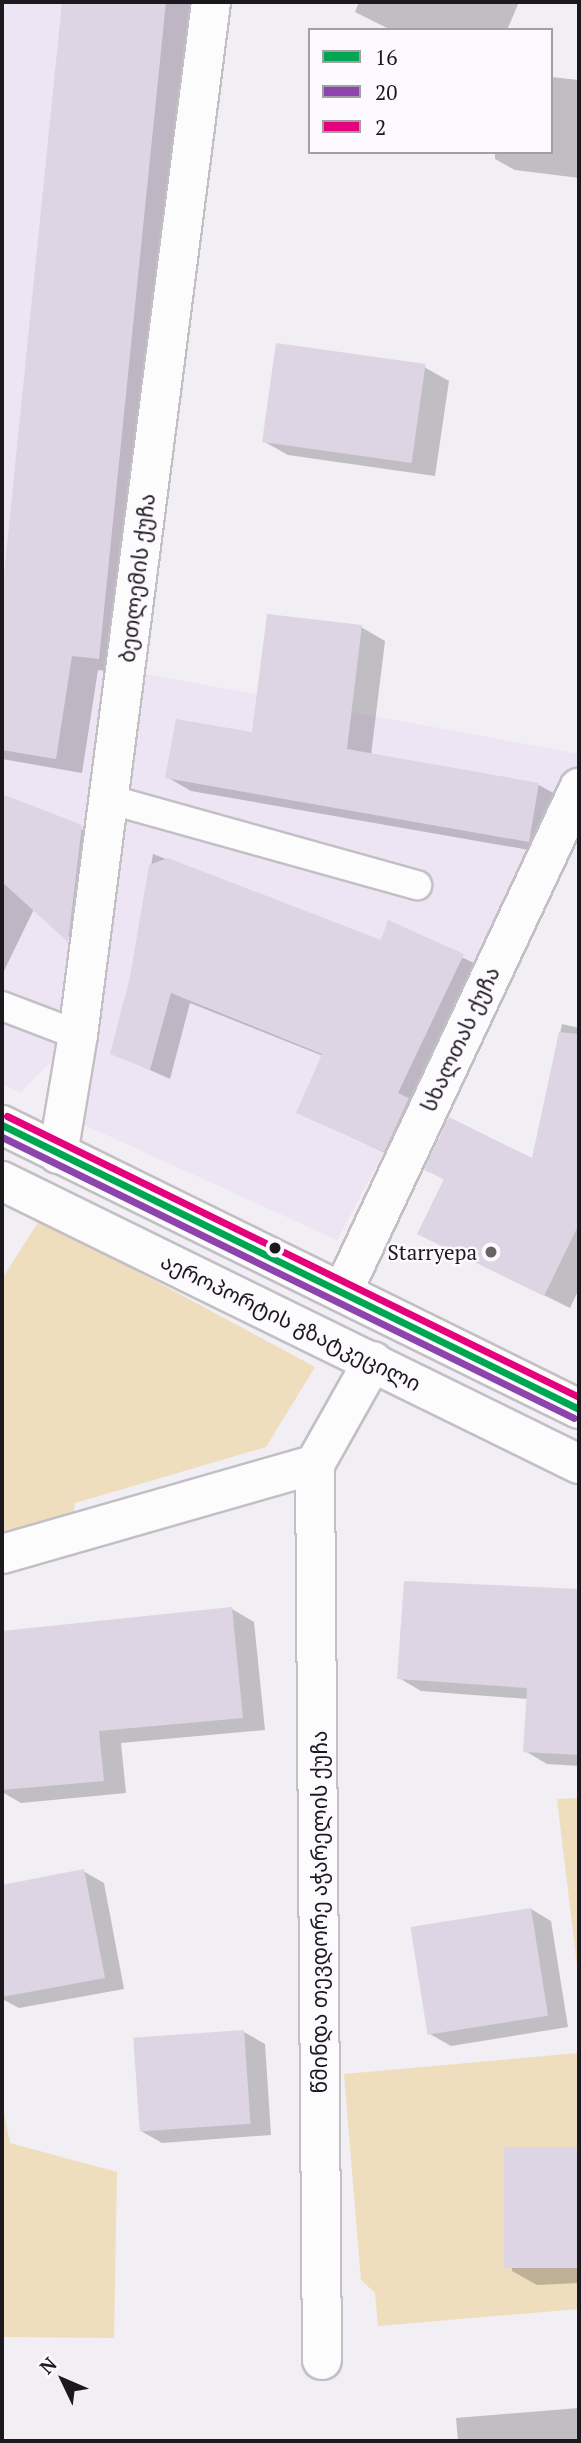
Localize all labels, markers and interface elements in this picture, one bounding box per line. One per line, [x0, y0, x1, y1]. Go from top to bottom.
legend [308, 28, 553, 154]
text: 16 [375, 43, 397, 71]
text: 20 [375, 78, 397, 106]
text: 2 [375, 113, 386, 141]
street label: ბეთლემის ქუჩა [114, 492, 160, 664]
street label: სხალთას ქუჩა [415, 963, 505, 1115]
place label: Starryepa [388, 1239, 477, 1265]
unlabelled marker [268, 1241, 282, 1255]
marker: Starryepa [483, 1244, 499, 1260]
street label: აეროპორტის გზატკეცილი [157, 1248, 425, 1396]
street label: წმინდა თევდორე აჭარელის ქუჩა [306, 1730, 332, 2094]
north arrow [28, 2345, 98, 2415]
text: N [34, 2351, 62, 2379]

